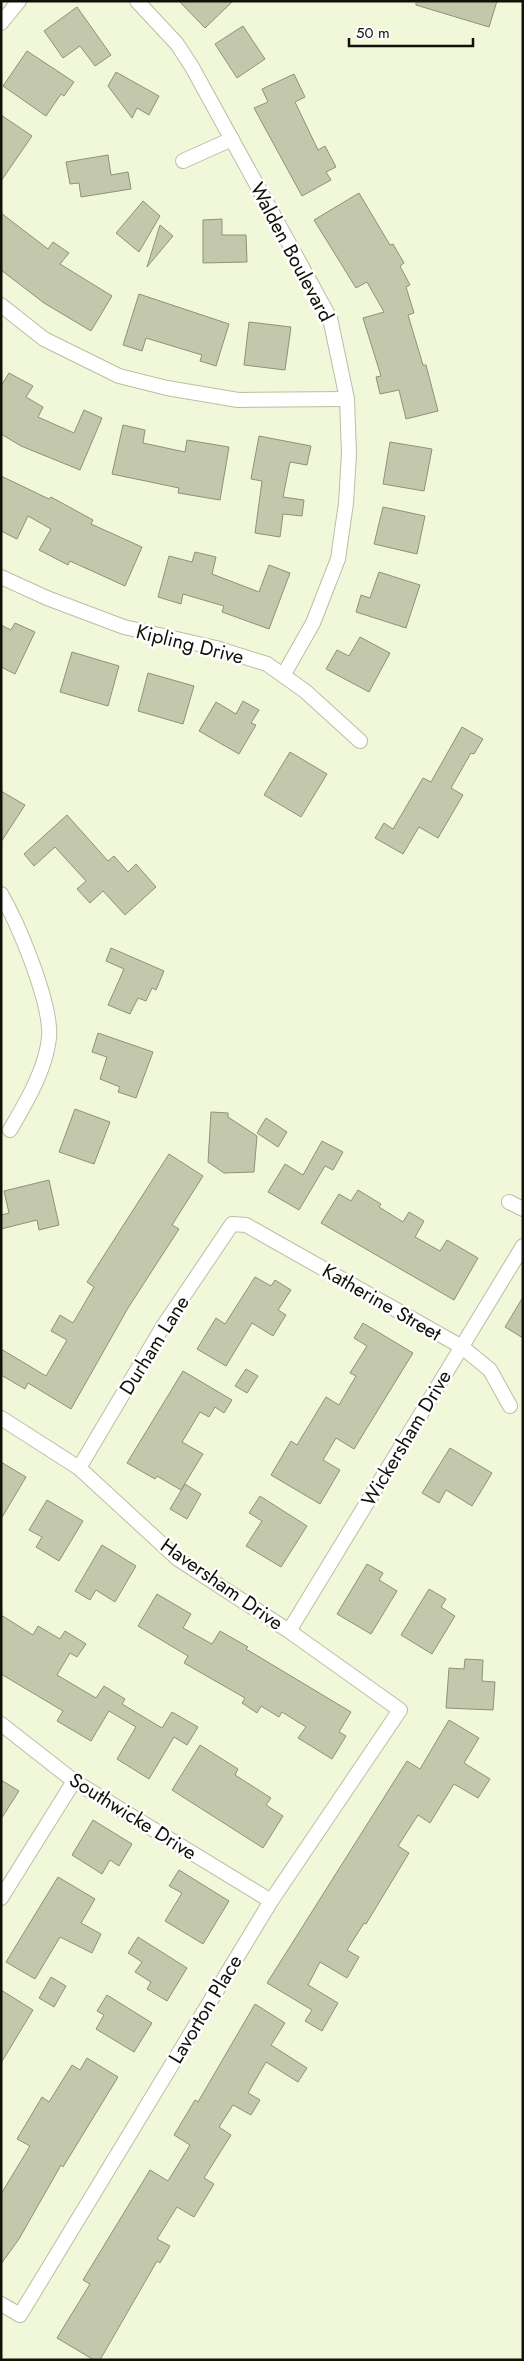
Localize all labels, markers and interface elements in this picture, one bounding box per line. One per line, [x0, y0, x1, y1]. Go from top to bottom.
scale bar [349, 15, 473, 47]
text: 50 m [356, 22, 390, 44]
street label: Walden Boulevard [243, 177, 341, 327]
street label: Kipling Drive [133, 617, 247, 672]
street label: Katherine Street [317, 1257, 447, 1348]
street label: Durham Lane [112, 1290, 196, 1400]
street label: Wickersham Drive [354, 1365, 459, 1512]
street label: Haversham Drive [155, 1531, 289, 1638]
street label: Southwicke Drive [63, 1766, 202, 1867]
street label: Lavorton Place [162, 1949, 249, 2069]

